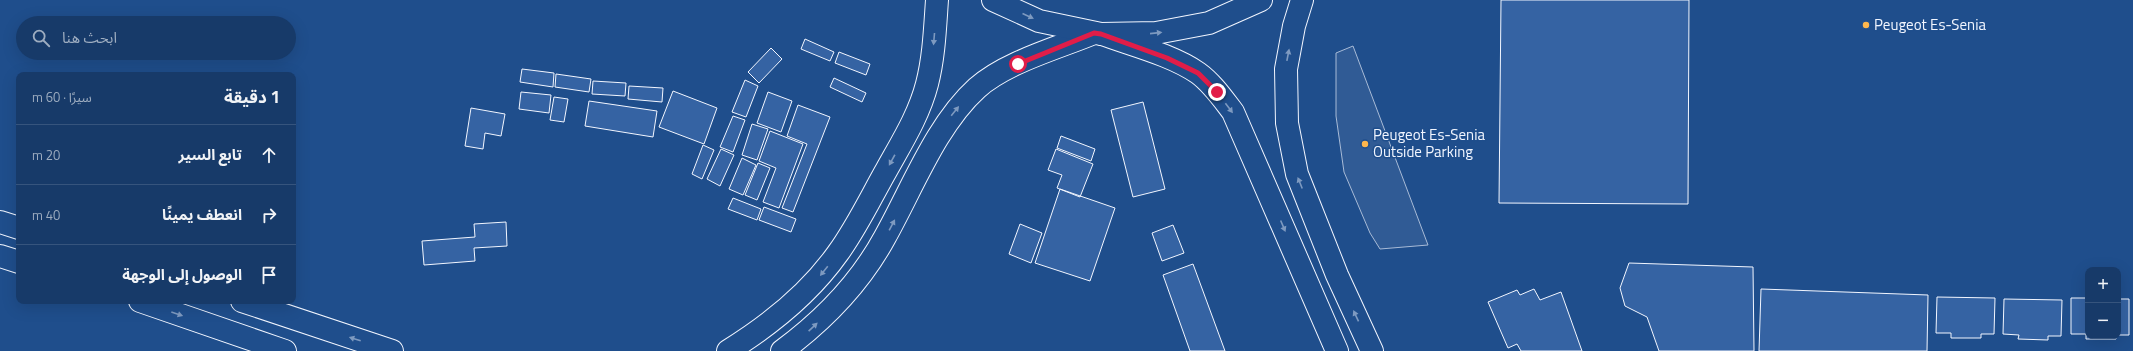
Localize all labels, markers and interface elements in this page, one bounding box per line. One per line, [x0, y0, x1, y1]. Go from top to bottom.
one-way arrow [1023, 13, 1034, 19]
place label: Peugeot Es-Senia [1874, 13, 1986, 36]
search box [16, 16, 296, 60]
marker: Peugeot Es-Senia [1861, 20, 1871, 30]
text: ابحث هنا [62, 26, 117, 49]
icon: search [30, 27, 52, 49]
one-way arrow [1150, 29, 1162, 36]
one-way arrow [931, 33, 938, 45]
one-way arrow [1285, 49, 1291, 61]
route start [1009, 55, 1027, 73]
route end [1208, 83, 1226, 101]
text: 1 دقيقة [224, 84, 280, 110]
text: سيرًا · 60 m [32, 87, 92, 107]
one-way arrow [1225, 102, 1233, 113]
one-way arrow [951, 106, 960, 117]
place label: Peugeot Es-Senia Outside Parking [1373, 123, 1485, 163]
marker: Peugeot Es-Senia Outside Parking [1360, 139, 1370, 149]
text: تابع السير [179, 143, 242, 166]
icon: ahead [258, 144, 280, 166]
text: 20 m [32, 145, 60, 165]
one-way arrow [888, 154, 895, 166]
one-way arrow [1297, 177, 1303, 188]
text: انعطف يمينًا [162, 203, 242, 226]
icon: right [258, 204, 280, 226]
text: 40 m [32, 205, 60, 225]
one-way arrow [888, 219, 895, 230]
one-way arrow [1280, 220, 1286, 231]
text: الوصول إلى الوجهة [122, 263, 242, 286]
icon: arrive [258, 264, 280, 286]
one-way arrow [820, 266, 828, 276]
map controls [2085, 267, 2121, 339]
button: + [2085, 267, 2121, 303]
button: − [2085, 303, 2121, 339]
one-way arrow [1353, 310, 1359, 321]
one-way arrow [171, 311, 183, 317]
one-way arrow [808, 323, 818, 332]
one-way arrow [349, 335, 361, 341]

